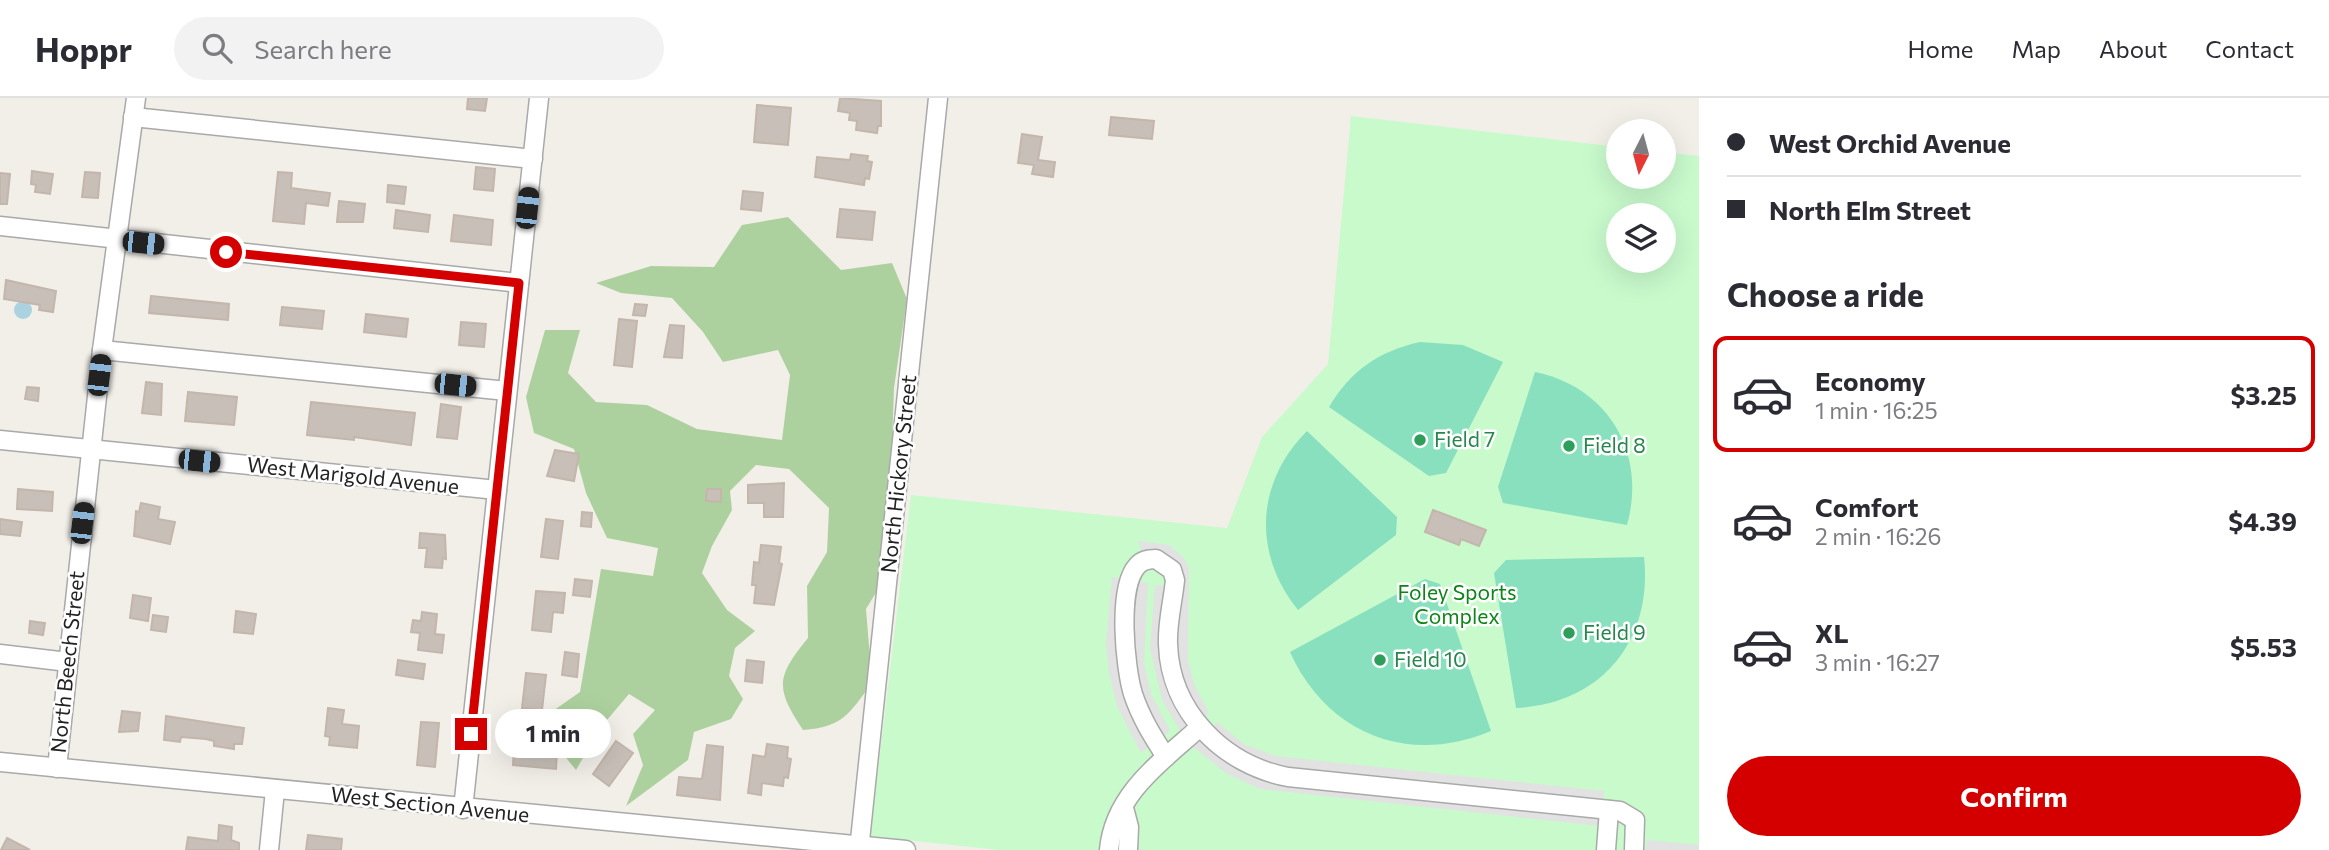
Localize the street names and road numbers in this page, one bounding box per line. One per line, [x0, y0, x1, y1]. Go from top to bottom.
street label: North Hickory Street [875, 374, 920, 574]
street label: West Marigold Avenue [246, 451, 460, 498]
street label: North Beech Street [45, 570, 89, 754]
street label: West Section Avenue [330, 781, 531, 826]

